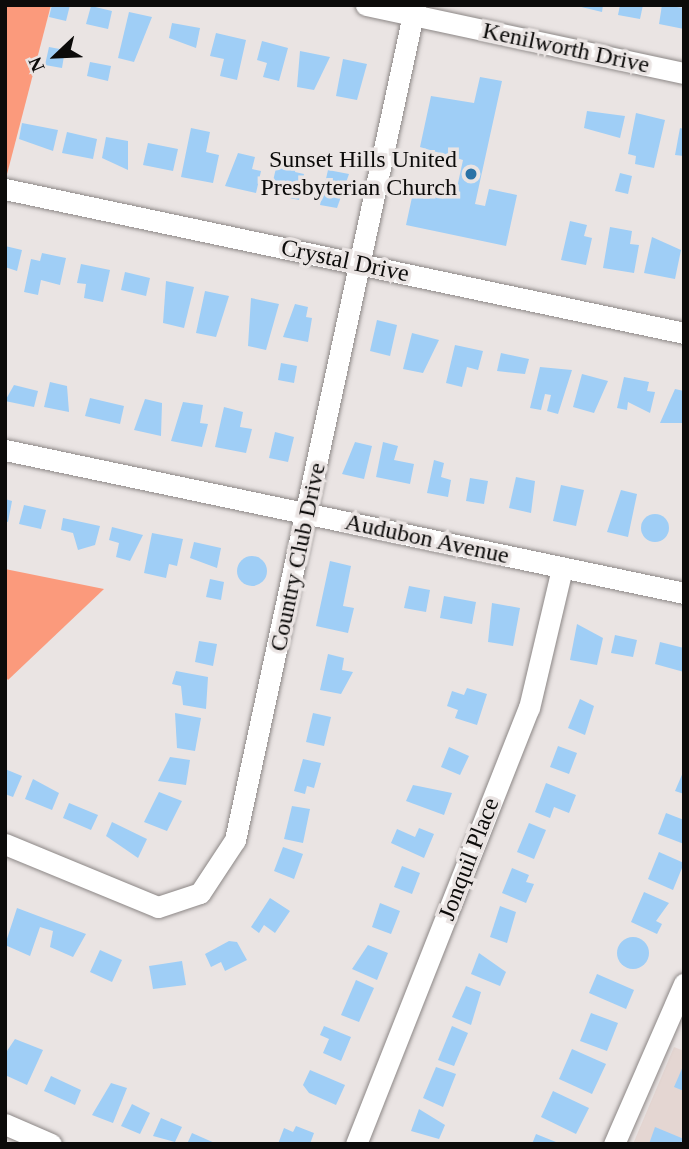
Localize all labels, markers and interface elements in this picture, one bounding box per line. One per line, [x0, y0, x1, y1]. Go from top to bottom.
street label: Kenilworth Drive [480, 16, 652, 80]
north arrow [21, 21, 91, 91]
text: N [24, 54, 49, 75]
place label: Sunset Hills United Presbyterian Church [260, 146, 457, 202]
marker: Sunset Hills United Presbyterian Church [463, 166, 479, 182]
street label: Crystal Drive [278, 233, 412, 289]
street label: Country Club Drive [264, 460, 332, 654]
street label: Audubon Avenue [342, 507, 512, 571]
street label: Jonquil Place [433, 794, 505, 924]

